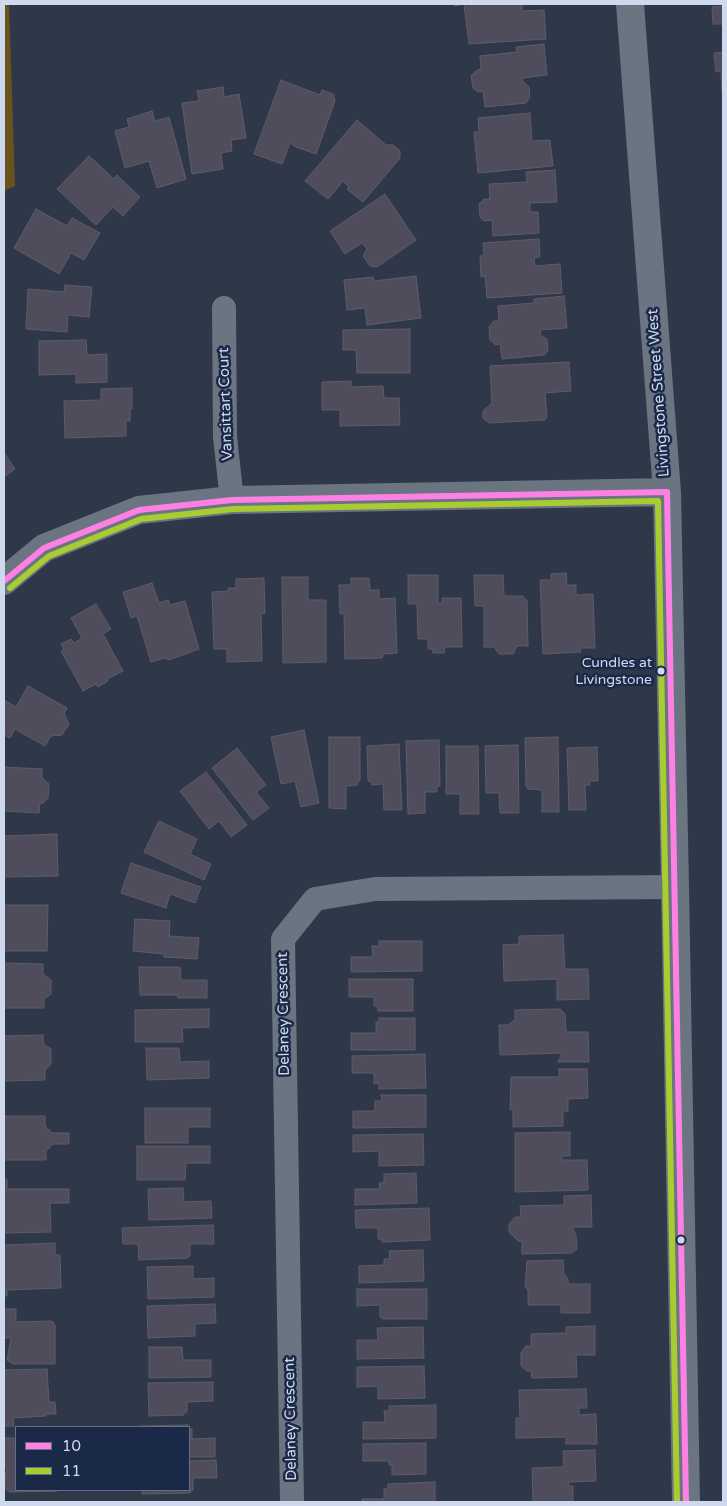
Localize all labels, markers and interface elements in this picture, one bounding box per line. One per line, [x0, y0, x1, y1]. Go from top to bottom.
street label: Livingstone Street West [644, 308, 674, 478]
street label: Vansittart Court [215, 347, 237, 461]
place label: Cundles at Livingstone [575, 655, 652, 688]
marker: Cundles at Livingstone [656, 666, 666, 676]
street label: Delaney Crescent [274, 952, 294, 1076]
unlabelled marker [676, 1235, 686, 1245]
street label: Delaney Crescent [281, 1357, 301, 1481]
legend [15, 1426, 190, 1491]
text: 10 [62, 1437, 81, 1455]
text: 11 [62, 1462, 81, 1480]

